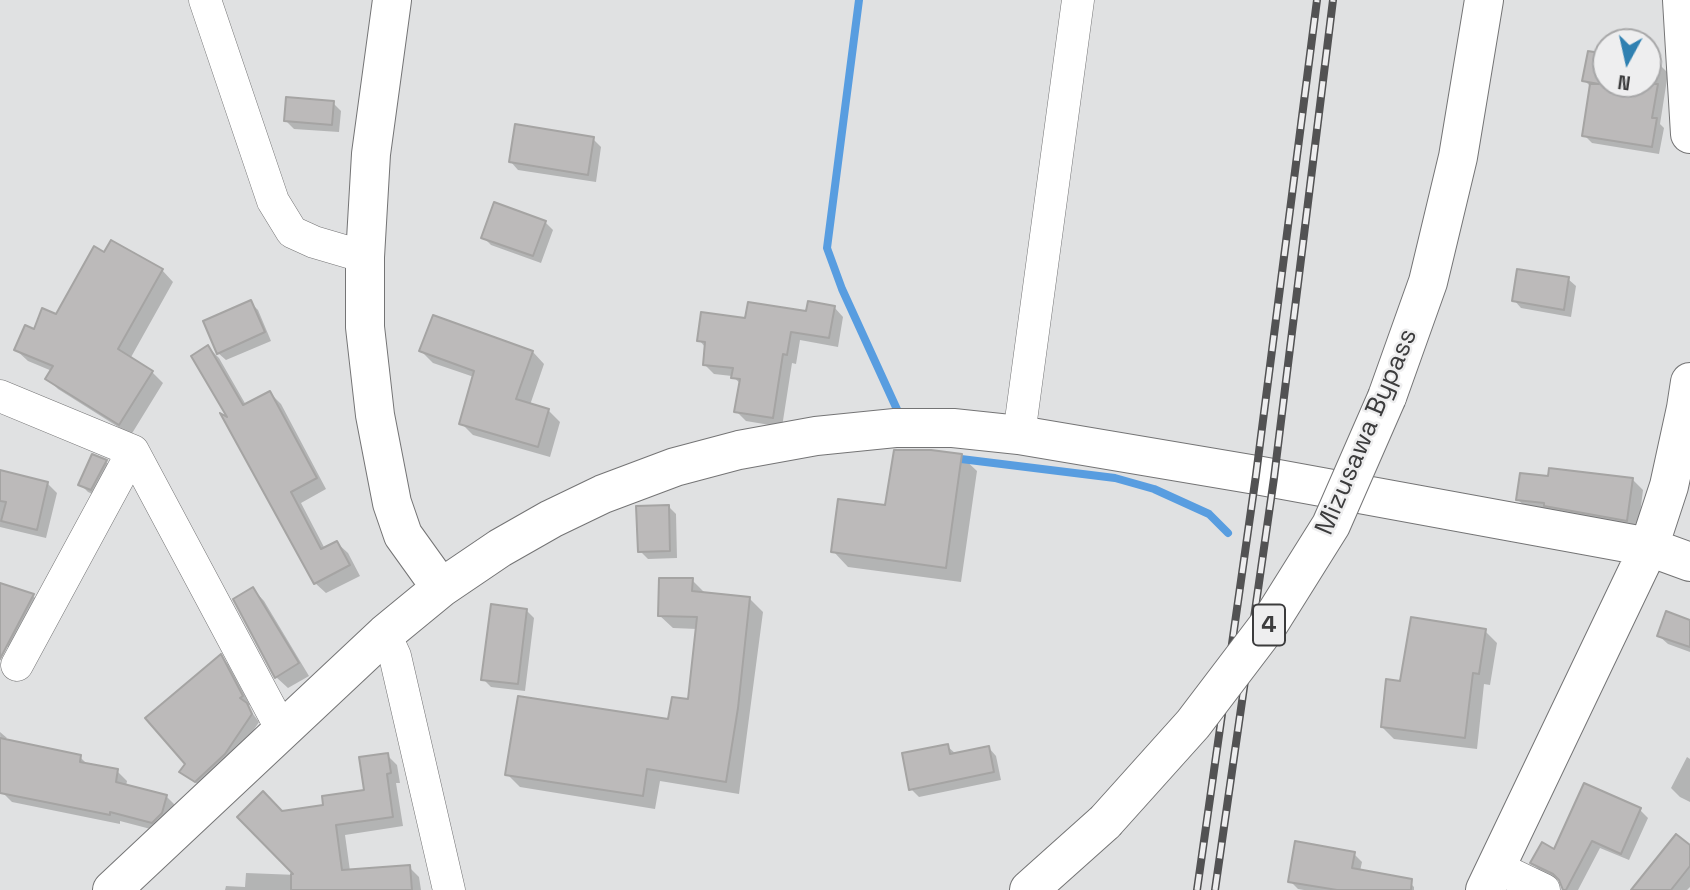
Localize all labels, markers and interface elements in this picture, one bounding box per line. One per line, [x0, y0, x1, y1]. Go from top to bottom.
north arrow [1592, 28, 1662, 98]
text: N [1616, 69, 1632, 96]
street label: Mizusawa Bypass [1309, 324, 1425, 540]
road number: 4 [1253, 604, 1285, 646]

